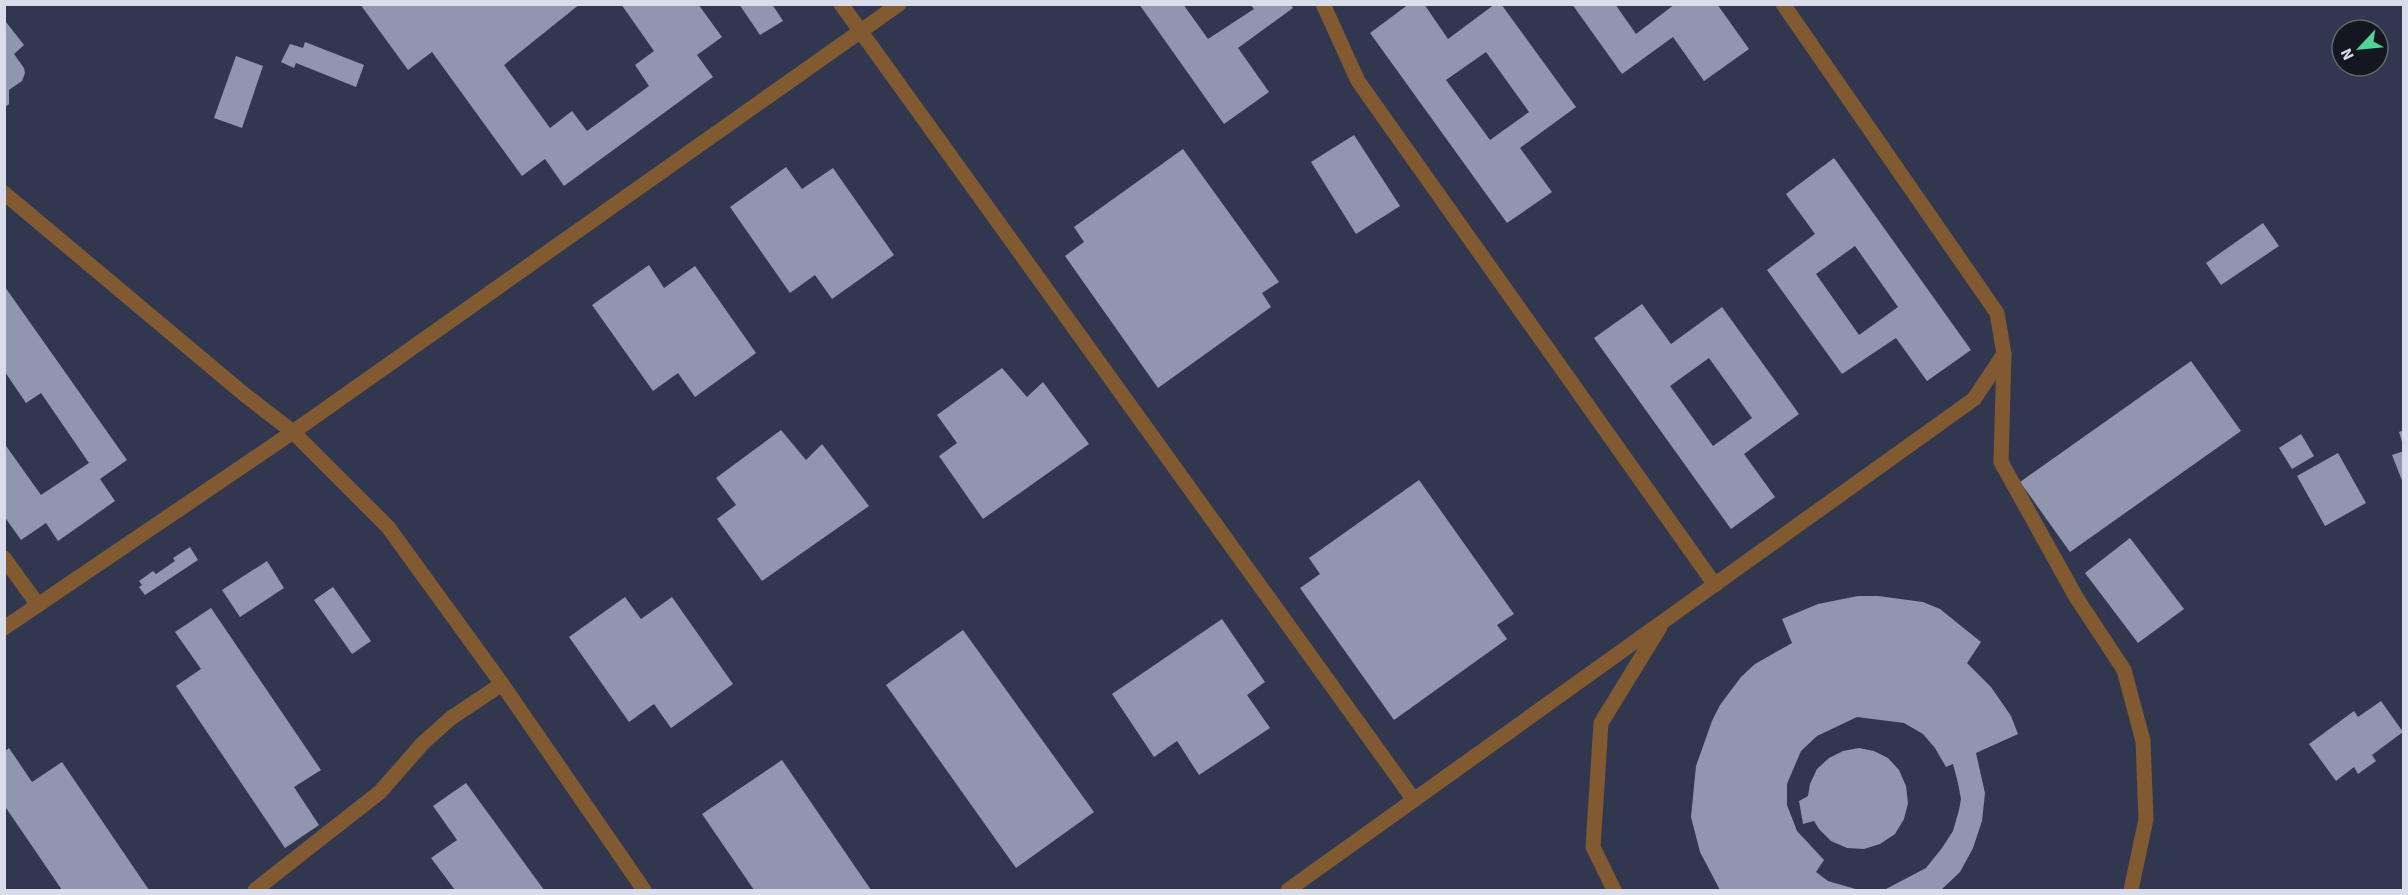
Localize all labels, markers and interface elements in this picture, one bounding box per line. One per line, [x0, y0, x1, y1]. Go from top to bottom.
north arrow [2330, 18, 2390, 78]
text: N [2335, 45, 2360, 64]

